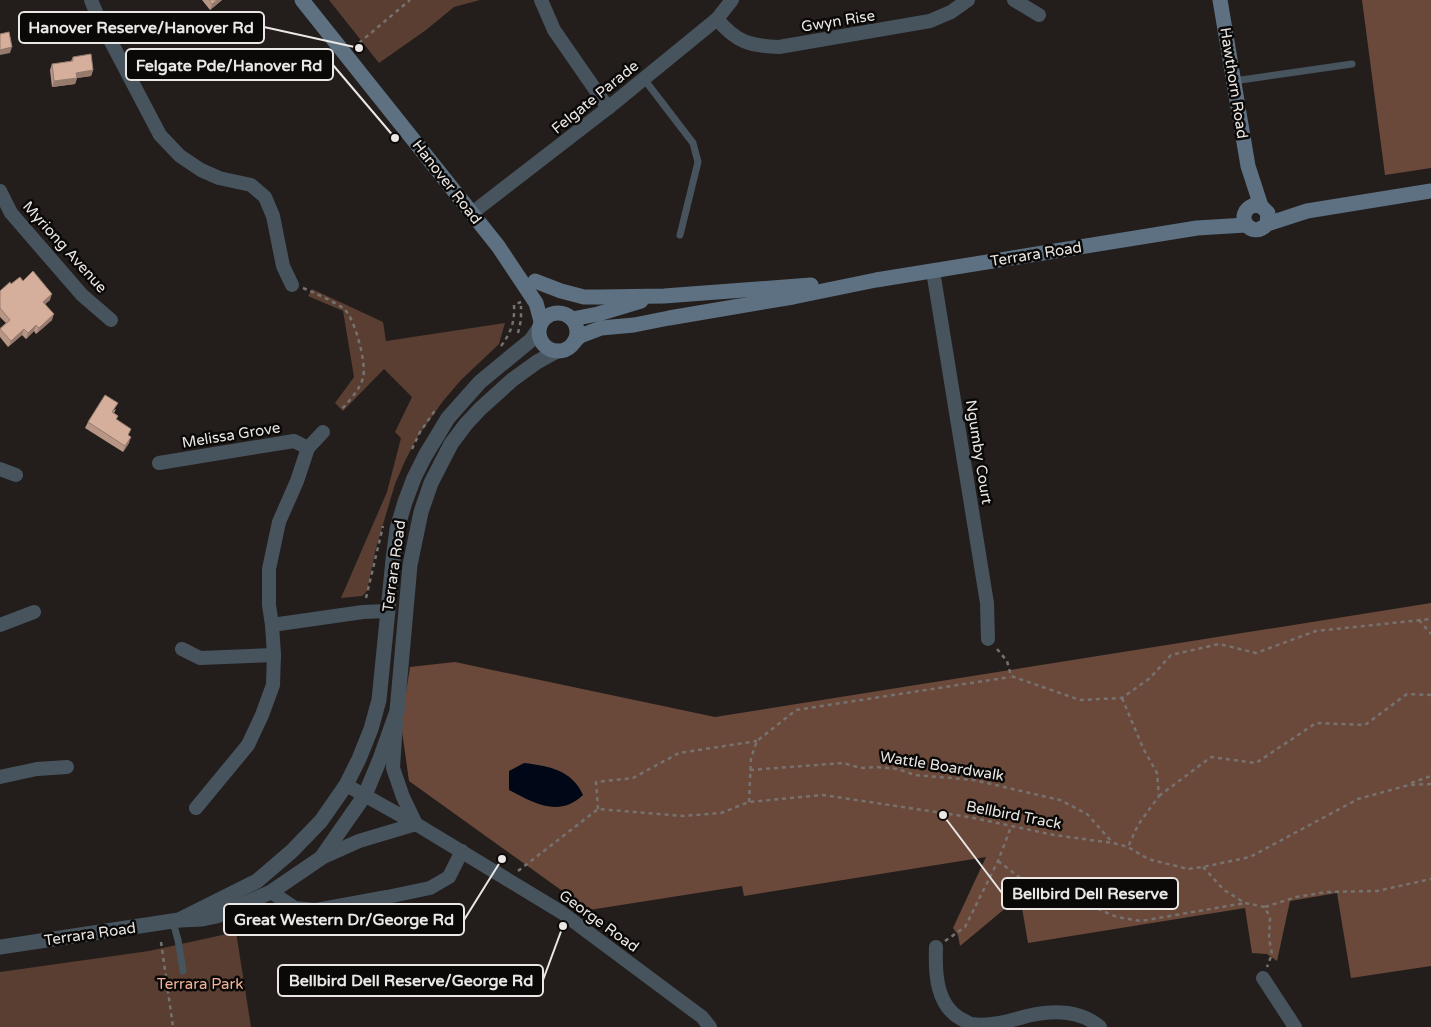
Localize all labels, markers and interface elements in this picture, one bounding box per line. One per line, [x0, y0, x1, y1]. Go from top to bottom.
street label: Gwyn Rise [800, 6, 876, 36]
callout: Hanover Reserve/Hanover Rd [19, 12, 264, 43]
text: Hanover Reserve/Hanover Rd [28, 18, 254, 38]
street label: Hawthorn Road [1216, 26, 1252, 140]
callout: Felgate Pde/Hanover Rd [126, 49, 333, 80]
text: Felgate Pde/Hanover Rd [136, 56, 322, 76]
street label: Felgate Parade [548, 56, 642, 138]
street label: Hanover Road [409, 136, 485, 228]
street label: Myriong Avenue [19, 197, 111, 297]
street label: Terrara Road [989, 238, 1083, 270]
street label: Ngumby Court [962, 399, 996, 506]
street label: Melissa Grove [181, 418, 281, 452]
street label: Terrara Road [379, 519, 409, 613]
street label: Wattle Boardwalk [879, 747, 1005, 785]
street label: Bellbird Track [965, 797, 1063, 833]
callout: Bellbird Dell Reserve [1002, 878, 1178, 909]
text: Bellbird Dell Reserve [1012, 884, 1168, 904]
street label: George Road [556, 886, 642, 956]
callout: Great Western Dr/George Rd [224, 904, 464, 935]
text: Great Western Dr/George Rd [234, 910, 454, 930]
street label: Terrara Road [43, 919, 137, 949]
callout: Bellbird Dell Reserve/George Rd [278, 965, 543, 996]
text: Bellbird Dell Reserve/George Rd [289, 971, 533, 991]
park label: Terrara Park [157, 975, 243, 993]

